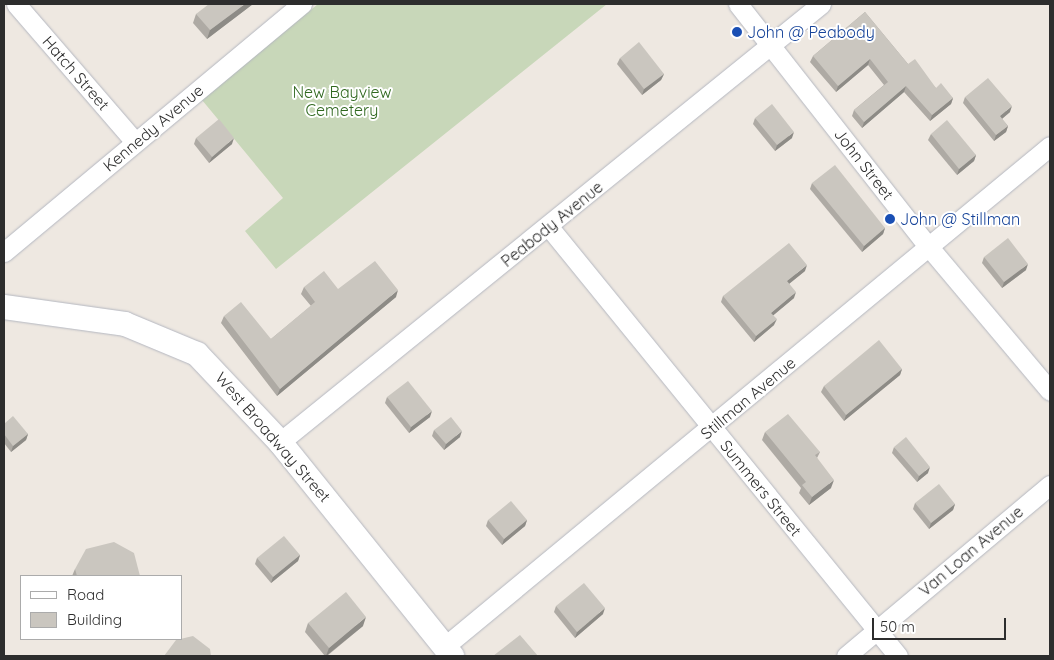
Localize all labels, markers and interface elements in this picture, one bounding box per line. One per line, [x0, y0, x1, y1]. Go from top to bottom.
place label: John @ Peabody [747, 22, 875, 42]
marker: John @ Peabody [731, 26, 743, 38]
street label: Hatch Street [39, 32, 113, 114]
street label: Kennedy Avenue [99, 81, 207, 175]
park label: New Bayview Cemetery [292, 82, 392, 120]
street label: John Street [830, 125, 898, 203]
street label: Peabody Avenue [497, 177, 607, 271]
place label: John @ Stillman [900, 209, 1020, 229]
marker: John @ Stillman [884, 213, 896, 225]
street label: Stillman Avenue [697, 353, 799, 443]
street label: West Broadway Street [211, 368, 335, 506]
street label: Summers Street [716, 436, 806, 540]
street label: Van Loan Avenue [915, 502, 1027, 600]
legend [20, 575, 182, 640]
text: Road [67, 585, 104, 604]
scale bar [874, 608, 1008, 640]
text: Building [67, 610, 122, 629]
text: 50 m [880, 617, 915, 636]

